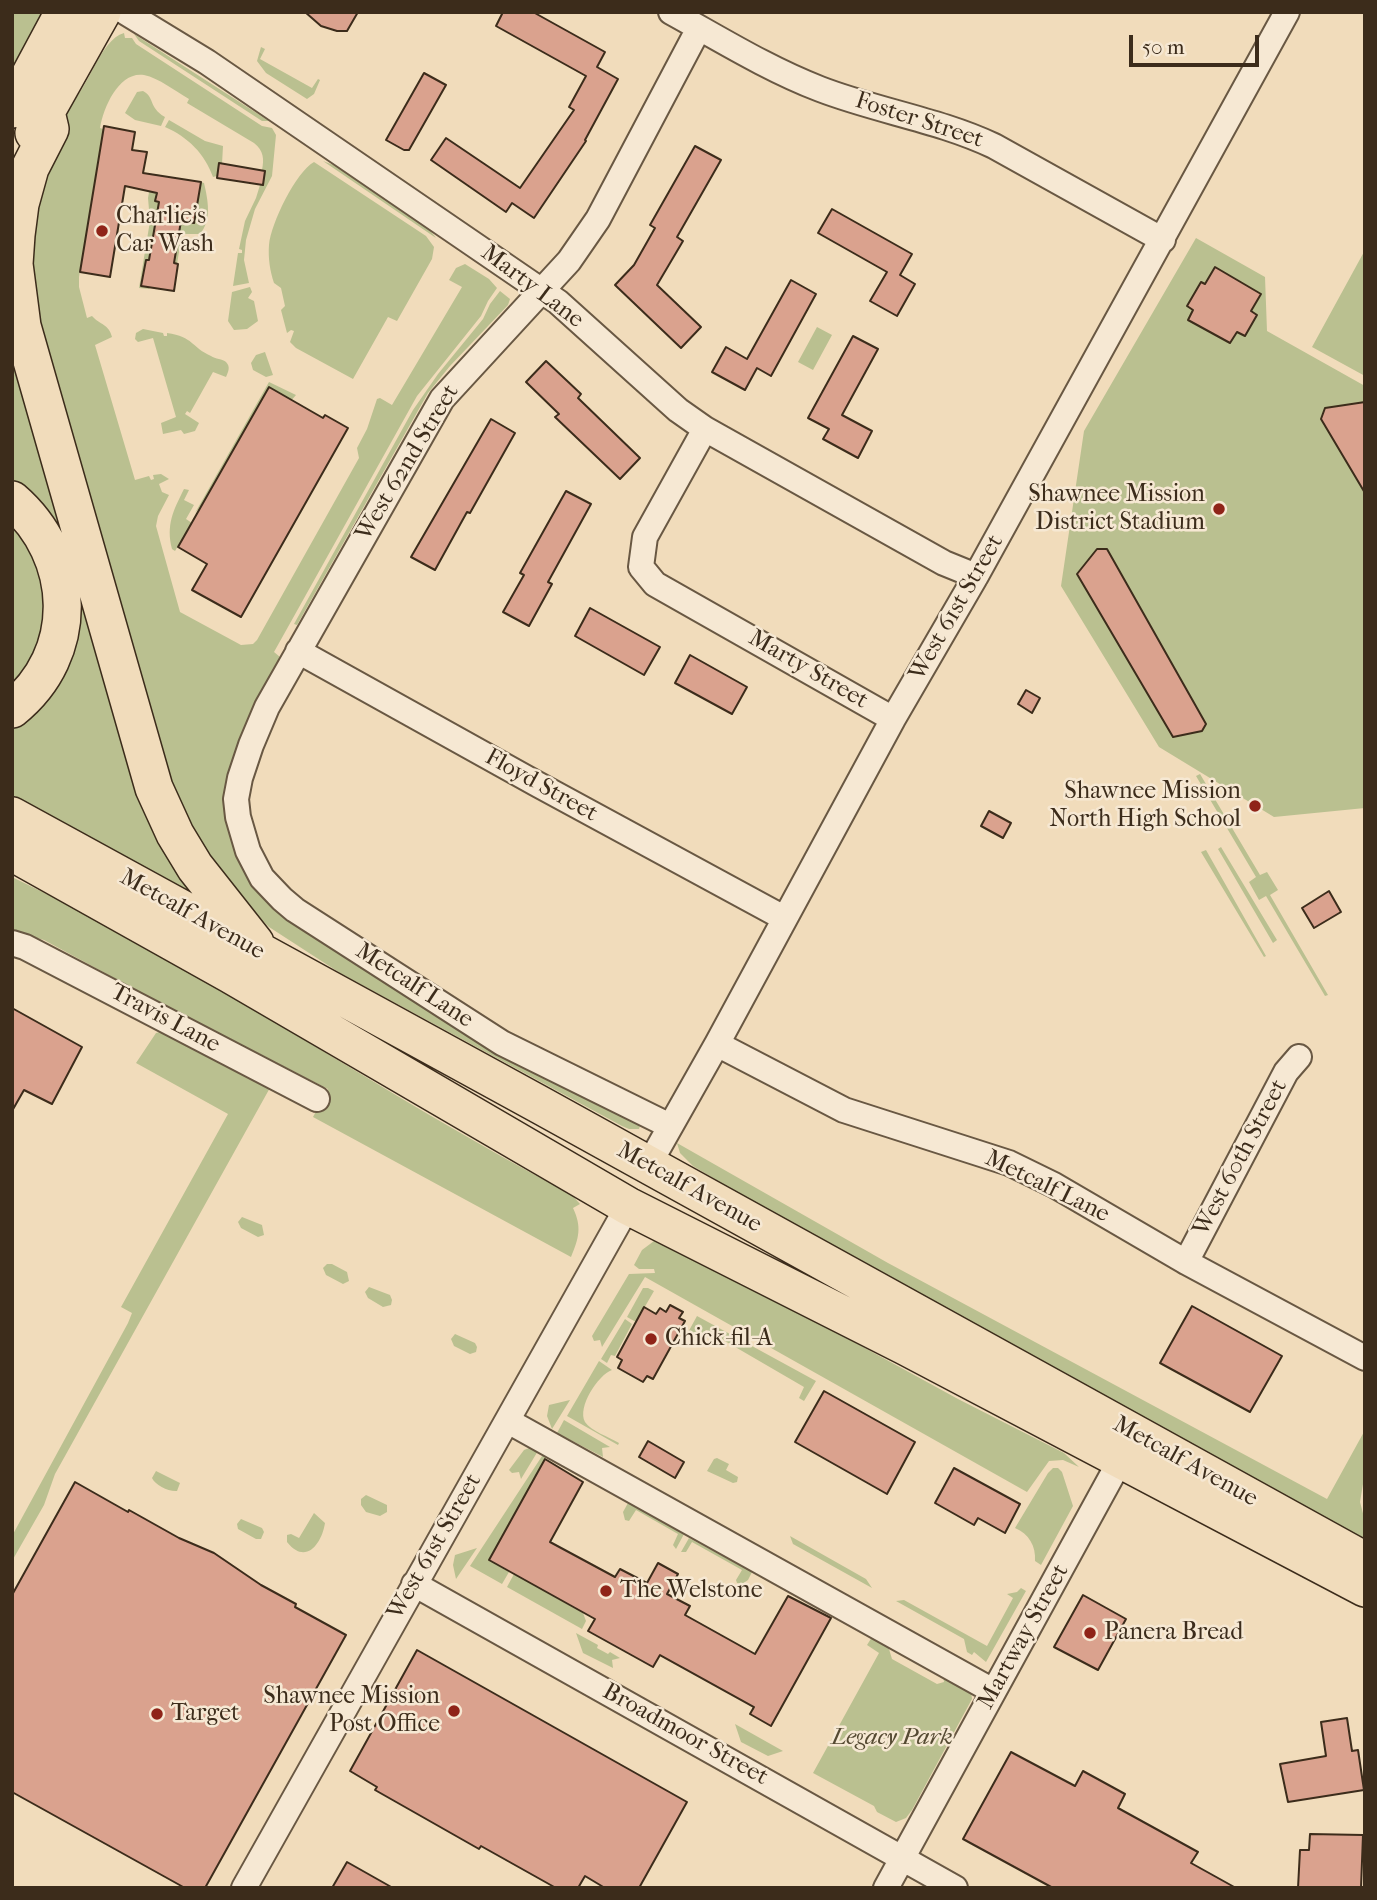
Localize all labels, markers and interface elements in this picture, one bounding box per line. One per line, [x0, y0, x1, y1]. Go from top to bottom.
scale bar [1132, 21, 1262, 65]
text: 50 m [1142, 35, 1185, 59]
street label: Foster Street [851, 87, 987, 155]
place label: Charlie's Car Wash [116, 203, 214, 259]
marker: Charlie's Car Wash [94, 223, 110, 239]
street label: Marty Lane [475, 239, 589, 335]
street label: West 62nd Street [350, 380, 466, 546]
place label: Shawnee Mission District Stadium [1028, 481, 1205, 537]
marker: Shawnee Mission District Stadium [1211, 501, 1227, 517]
street label: West 61st Street [904, 530, 1010, 686]
street label: Marty Street [743, 624, 873, 716]
street label: Floyd Street [480, 743, 602, 829]
place label: Shawnee Mission North High School [1049, 778, 1241, 834]
marker: Shawnee Mission North High School [1247, 798, 1263, 814]
street label: Metcalf Avenue [115, 863, 269, 967]
street label: Metcalf Lane [350, 937, 478, 1035]
street label: Travis Lane [105, 978, 225, 1060]
street label: West 60th Street [1188, 1075, 1294, 1241]
street label: Metcalf Avenue [612, 1136, 766, 1240]
street label: Metcalf Lane [980, 1145, 1114, 1229]
place label: Chick-fil-A [665, 1325, 772, 1353]
marker: Chick-fil-A [643, 1331, 659, 1347]
street label: Metcalf Avenue [1108, 1410, 1262, 1514]
street label: West 61st Street [382, 1469, 488, 1625]
street label: Martway Street [972, 1559, 1076, 1715]
place label: The Welstone [620, 1577, 763, 1605]
marker: The Welstone [598, 1583, 614, 1599]
place label: Panera Bread [1104, 1619, 1243, 1647]
marker: Panera Bread [1082, 1625, 1098, 1641]
street label: Broadmoor Street [597, 1678, 773, 1792]
place label: Shawnee Mission Post Office [263, 1683, 440, 1739]
place label: Target [171, 1700, 240, 1728]
marker: Shawnee Mission Post Office [446, 1703, 462, 1719]
marker: Target [149, 1706, 165, 1722]
park label: Legacy Park [831, 1724, 953, 1752]

